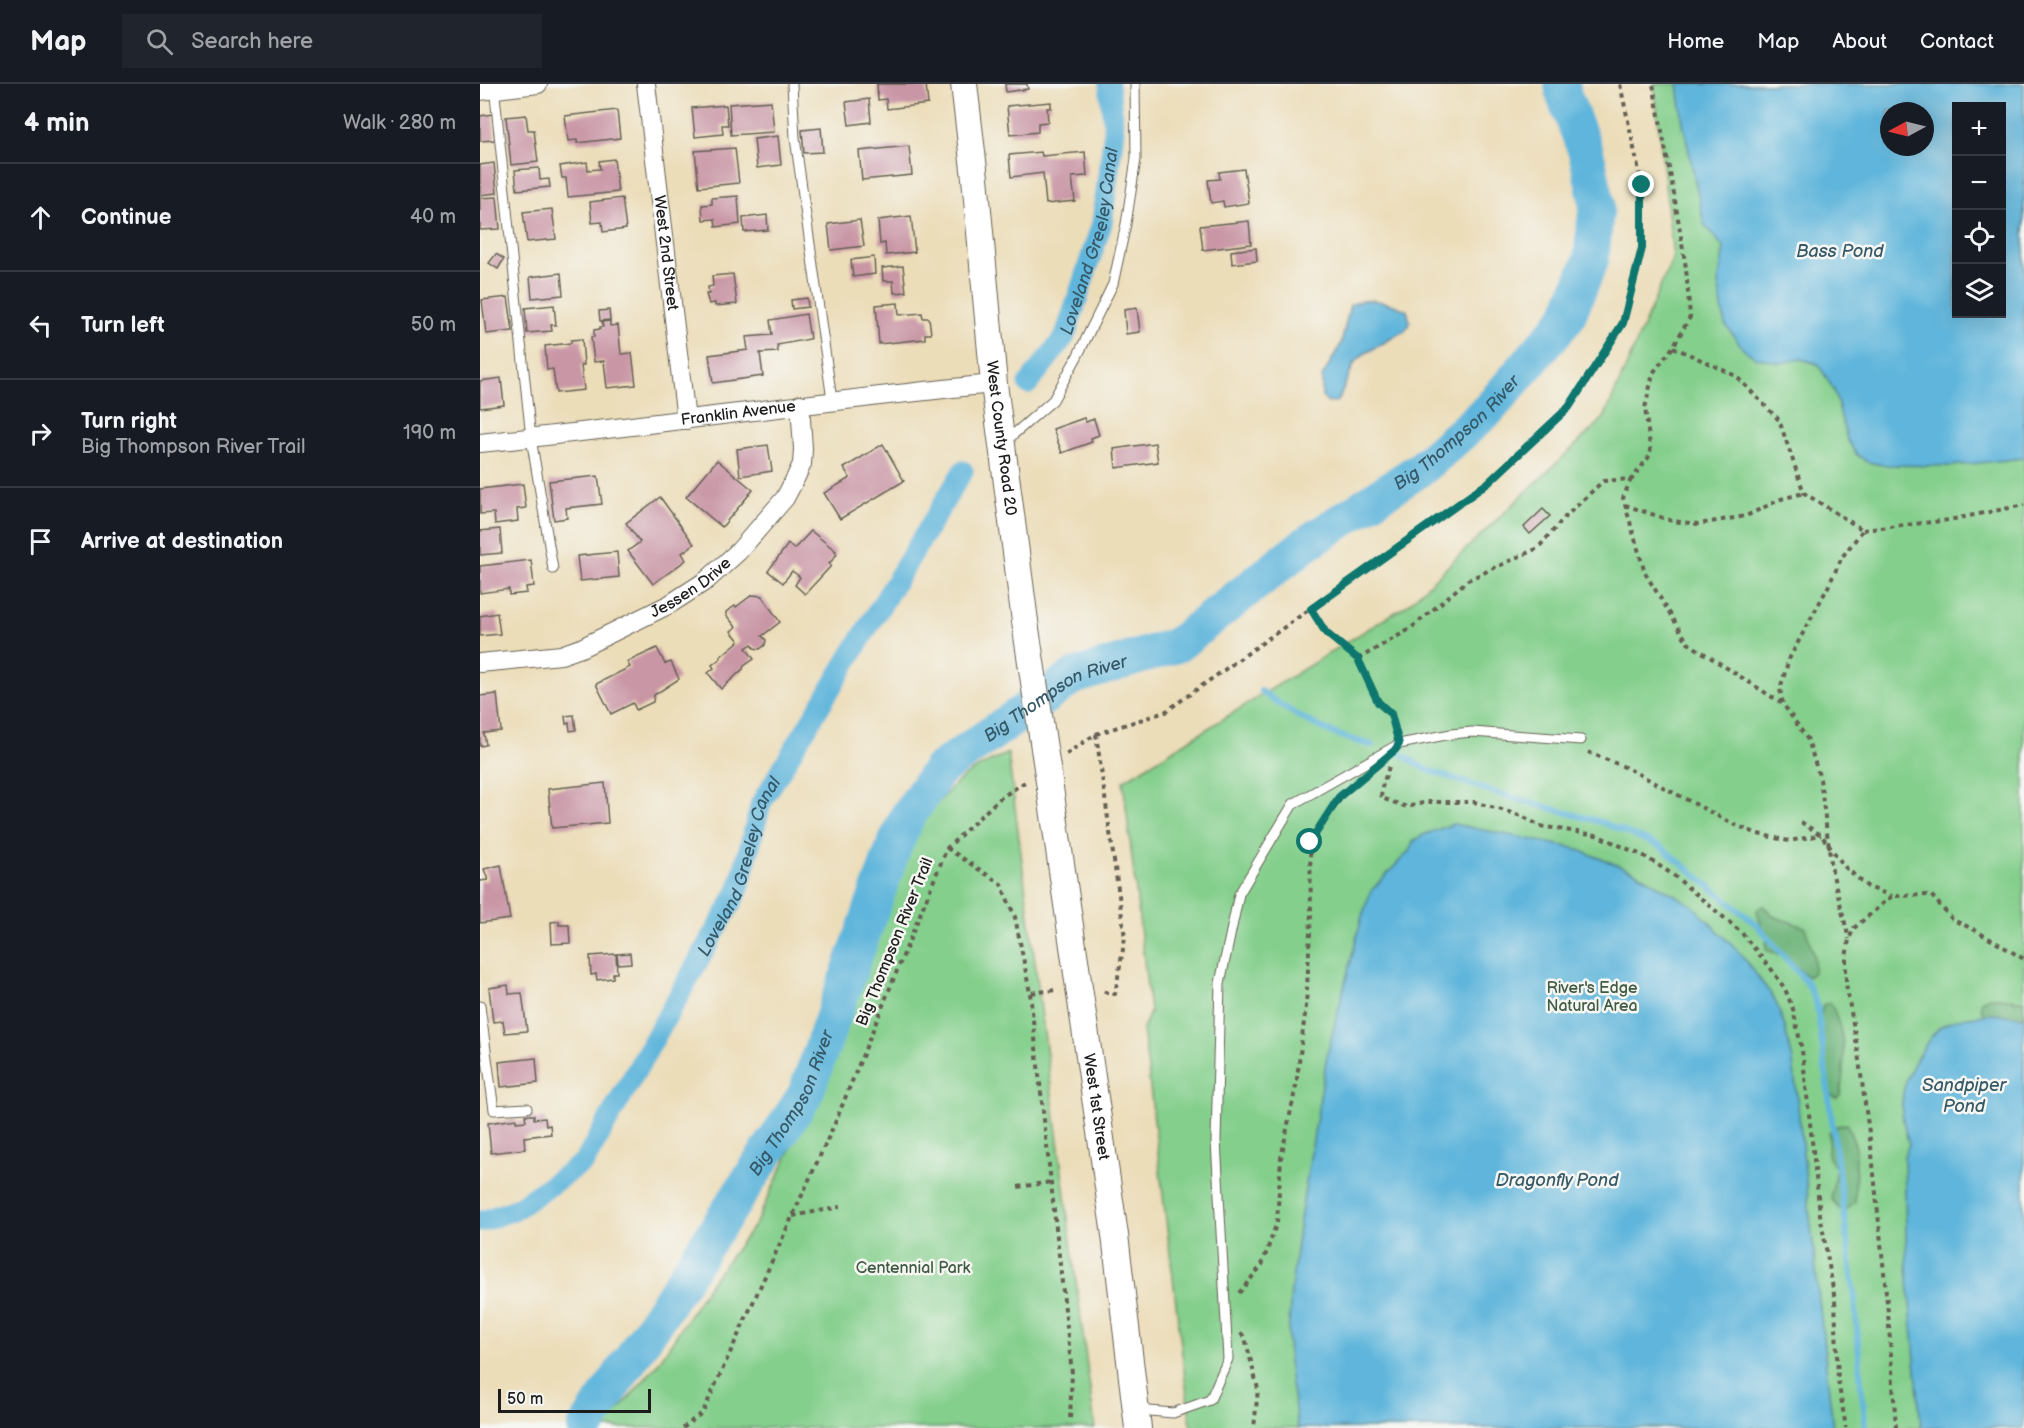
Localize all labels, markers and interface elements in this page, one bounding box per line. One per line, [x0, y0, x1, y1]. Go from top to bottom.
search box [122, 14, 542, 68]
text: Map [30, 25, 86, 58]
icon: search [143, 25, 176, 58]
text: Search here [191, 28, 313, 55]
text: Home [1667, 29, 1724, 54]
text: Map [1757, 29, 1799, 54]
text: About [1832, 29, 1887, 54]
text: Contact [1920, 29, 1994, 54]
north arrow [1880, 102, 1934, 156]
map controls [1952, 102, 2006, 318]
button: + [1952, 102, 2006, 156]
text: 4 min [24, 108, 89, 139]
text: Walk · 280 m [343, 111, 456, 135]
water label: Loveland Greeley Canal [1056, 146, 1122, 337]
button: − [1952, 156, 2006, 210]
route end [1628, 171, 1654, 197]
street label: West 2nd Street [650, 194, 682, 312]
icon: ahead [24, 201, 57, 234]
text: Continue [81, 204, 171, 231]
text: 40 m [410, 205, 456, 229]
button: locate [1952, 210, 2006, 264]
water label: Bass Pond [1796, 241, 1884, 262]
button: layers [1952, 264, 2006, 318]
icon: left [24, 309, 57, 342]
text: Turn left [81, 312, 165, 339]
text: 50 m [411, 313, 456, 337]
street label: West County Road 20 [982, 360, 1021, 517]
water label: Big Thompson River [1390, 370, 1525, 494]
street label: Franklin Avenue [680, 396, 797, 430]
text: Turn right [81, 408, 177, 435]
icon: right [24, 417, 57, 450]
text: 190 m [403, 421, 456, 445]
text: Big Thompson River Trail [81, 435, 305, 459]
icon: arrive [24, 525, 57, 558]
text: Arrive at destination [81, 528, 283, 555]
street label: Jessen Drive [647, 553, 735, 622]
water label: Big Thompson River [980, 650, 1131, 746]
water label: Loveland Greeley Canal [693, 772, 785, 960]
route start [1296, 828, 1322, 854]
street label: Big Thompson River Trail [853, 855, 937, 1029]
park label: River's Edge Natural Area [1546, 979, 1638, 1016]
water label: Big Thompson River [744, 1026, 838, 1179]
street label: West 1st Street [1079, 1052, 1113, 1161]
water label: Sandpiper Pond [1922, 1075, 2007, 1117]
water label: Dragonfly Pond [1496, 1170, 1619, 1191]
park label: Centennial Park [856, 1259, 970, 1278]
scale bar [498, 1386, 651, 1414]
text: 50 m [507, 1390, 543, 1409]

